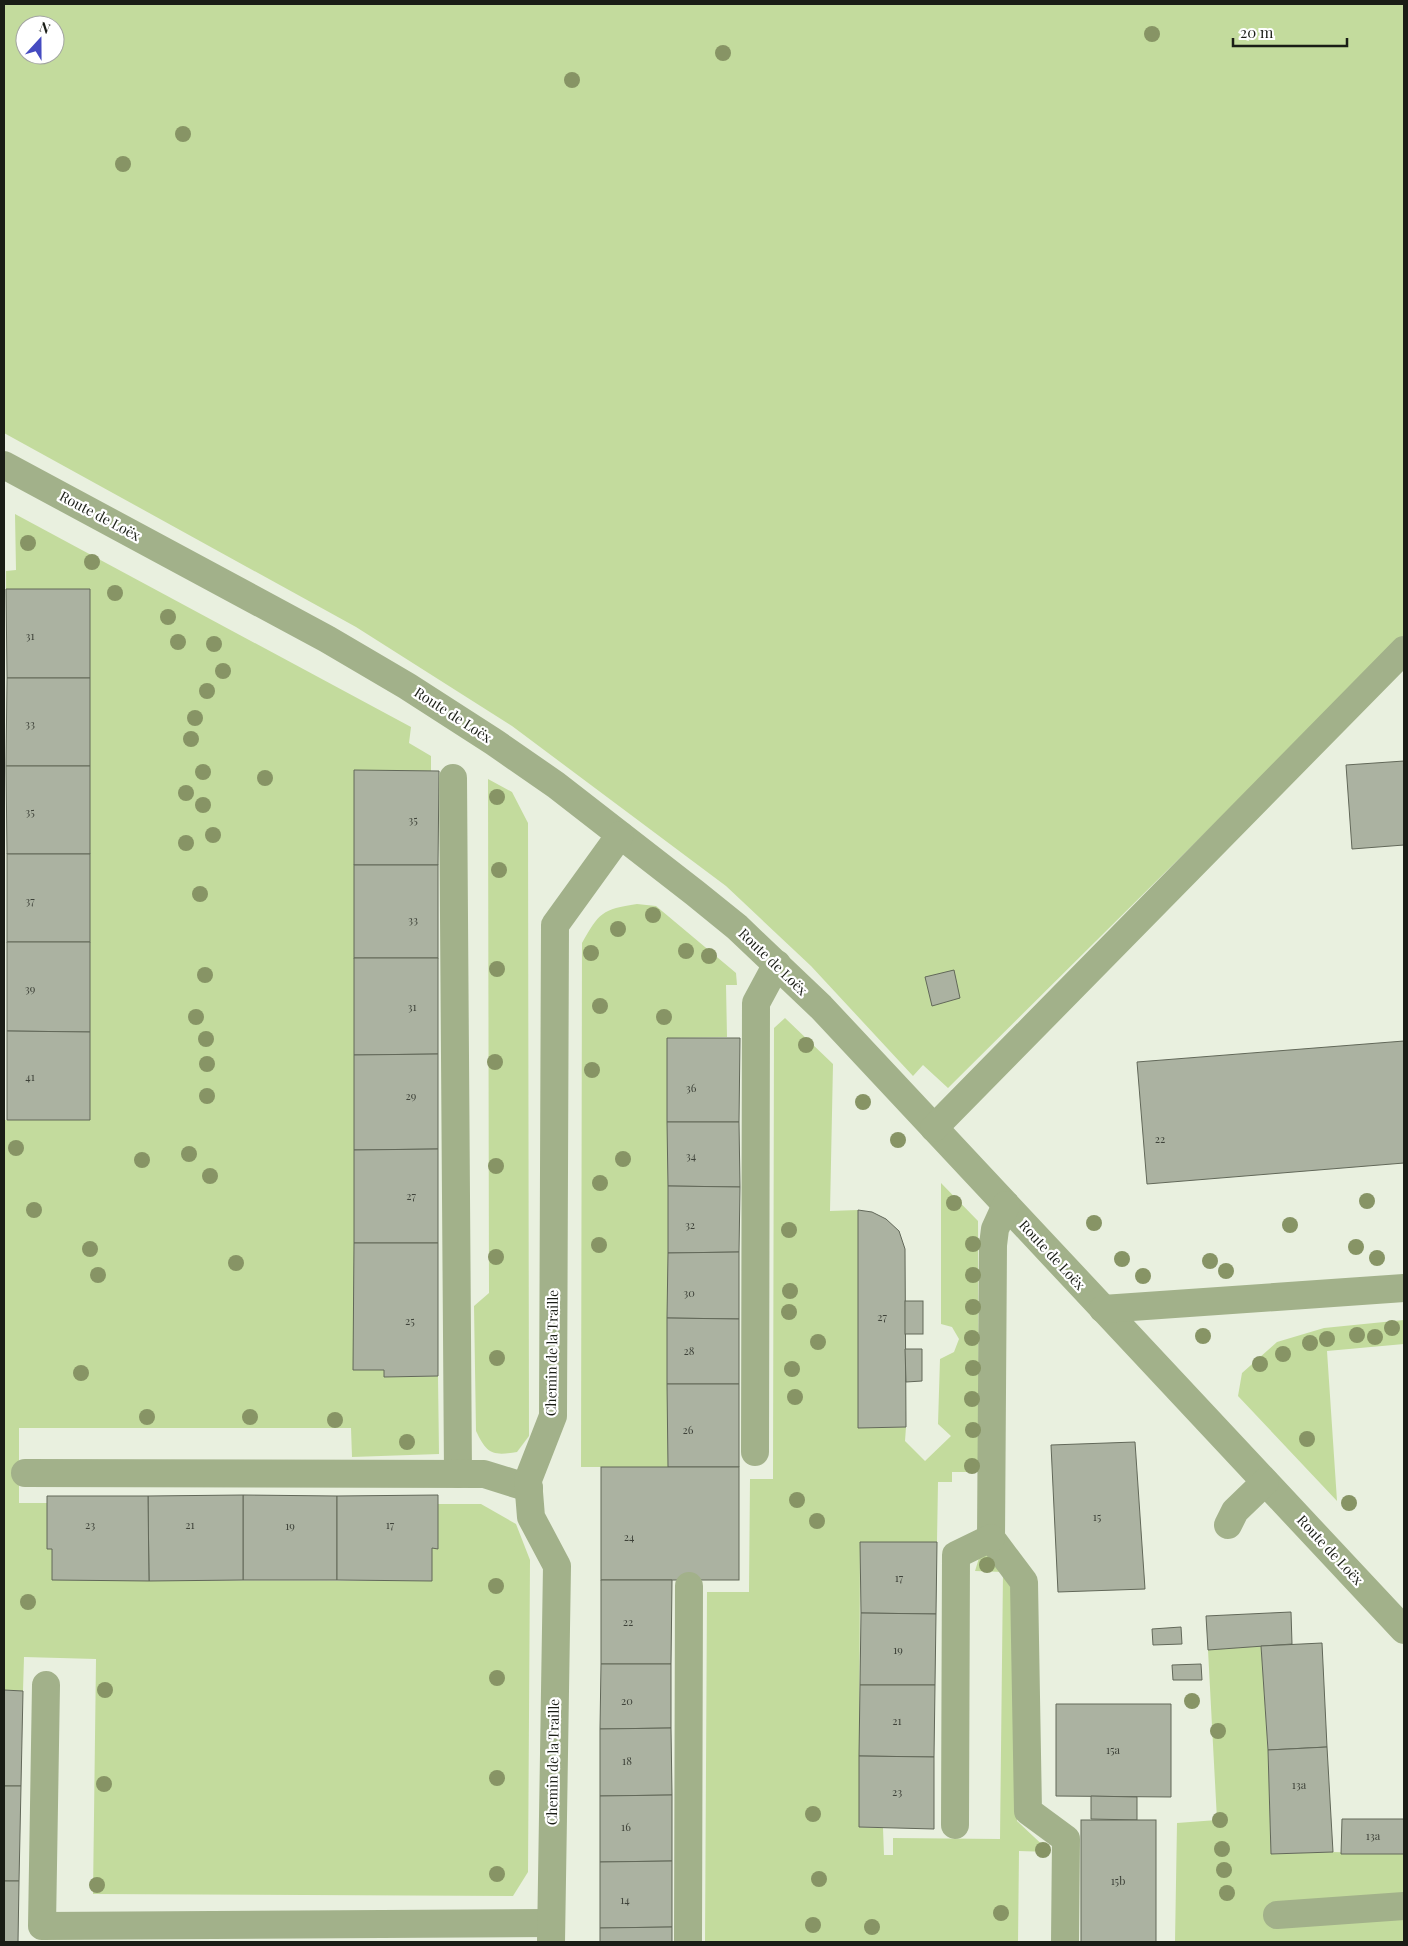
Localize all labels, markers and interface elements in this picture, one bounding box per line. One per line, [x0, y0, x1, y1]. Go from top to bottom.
north arrow [15, 15, 65, 65]
scale bar [1233, 15, 1347, 47]
text: N [37, 17, 53, 38]
text: 20 m [1240, 22, 1274, 42]
street label: Route de Loëx [56, 486, 145, 545]
house number: 31 [25, 628, 35, 643]
street label: Route de Loëx [411, 682, 496, 747]
house number: 33 [25, 716, 35, 731]
house number: 35 [25, 804, 35, 819]
house number: 35 [408, 812, 418, 827]
house number: 37 [25, 893, 35, 908]
house number: 33 [408, 912, 418, 927]
street label: Route de Loëx [735, 924, 813, 1000]
house number: 39 [25, 981, 36, 996]
house number: 31 [407, 999, 417, 1014]
house number: 41 [25, 1069, 35, 1084]
house number: 36 [686, 1080, 697, 1095]
house number: 29 [406, 1088, 417, 1103]
house number: 22 [1155, 1131, 1165, 1146]
house number: 34 [686, 1148, 697, 1163]
house number: 27 [406, 1188, 416, 1203]
street label: Route de Loëx [1015, 1216, 1090, 1294]
house number: 32 [685, 1217, 695, 1232]
house number: 30 [683, 1285, 695, 1300]
street label: Chemin de la Traille [541, 1290, 562, 1416]
house number: 27 [877, 1309, 887, 1324]
house number: 25 [405, 1313, 415, 1328]
house number: 28 [684, 1343, 695, 1358]
house number: 26 [683, 1422, 694, 1437]
house number: 15 [1093, 1509, 1102, 1524]
street label: Route de Loëx [1293, 1511, 1368, 1589]
house number: 23 [85, 1517, 95, 1532]
house number: 21 [185, 1517, 195, 1532]
house number: 17 [386, 1517, 395, 1532]
house number: 19 [285, 1518, 295, 1533]
house number: 24 [624, 1529, 635, 1544]
house number: 17 [895, 1570, 904, 1585]
house number: 22 [623, 1614, 633, 1629]
house number: 19 [893, 1642, 903, 1657]
house number: 20 [621, 1693, 633, 1708]
street label: Chemin de la Traille [542, 1699, 563, 1825]
house number: 21 [892, 1713, 902, 1728]
house number: 15a [1106, 1742, 1121, 1757]
house number: 18 [622, 1753, 632, 1768]
house number: 13a [1292, 1777, 1307, 1792]
house number: 23 [892, 1784, 902, 1799]
house number: 16 [621, 1819, 631, 1834]
house number: 13a [1366, 1828, 1381, 1843]
house number: 15b [1111, 1873, 1125, 1888]
house number: 14 [620, 1892, 630, 1907]

